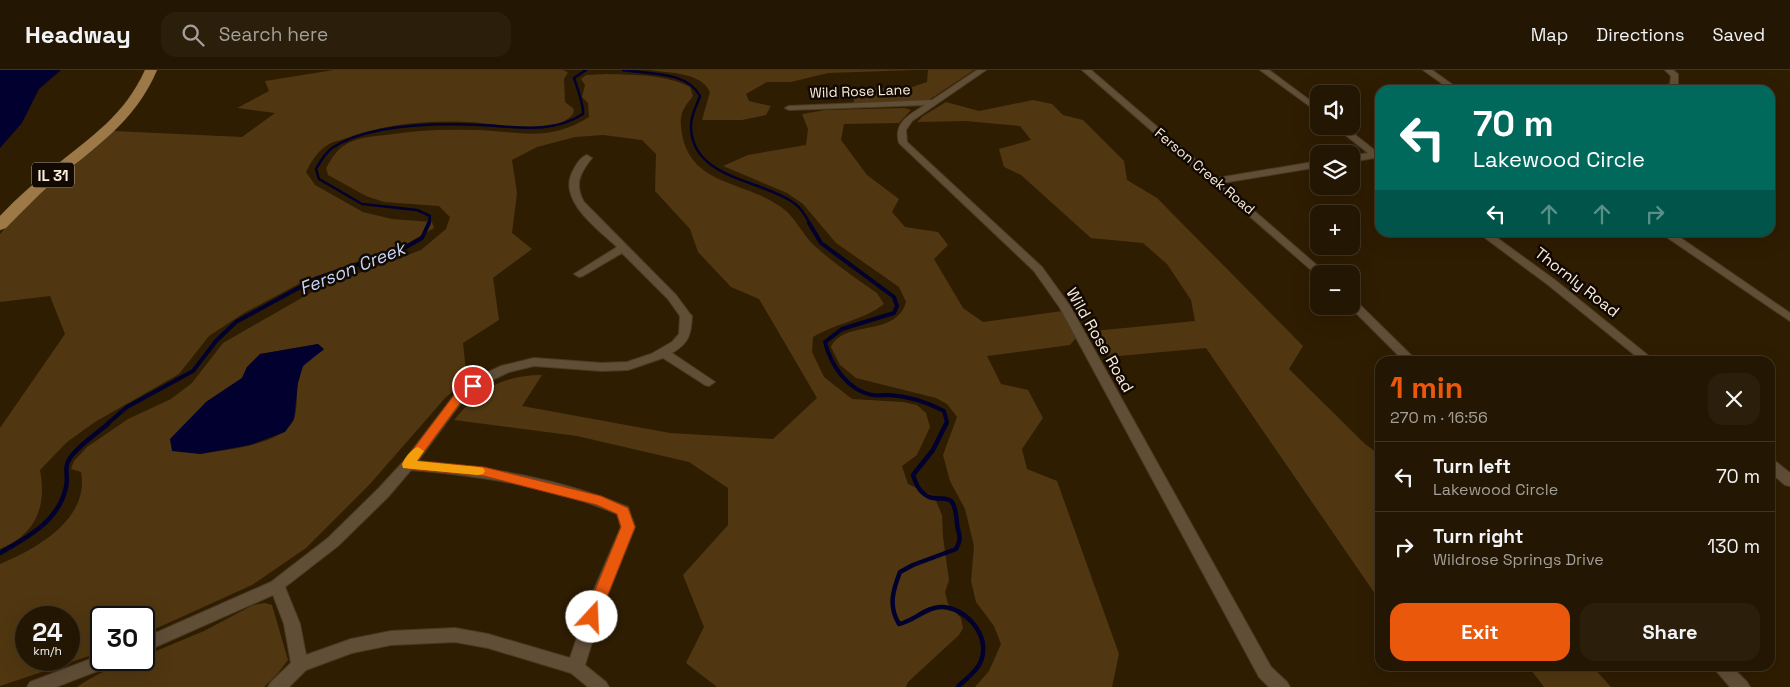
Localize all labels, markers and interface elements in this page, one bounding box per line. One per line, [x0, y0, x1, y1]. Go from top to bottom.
search box [161, 12, 511, 57]
text: Headway [25, 19, 131, 50]
icon: search [179, 21, 207, 49]
text: Search here [219, 22, 328, 47]
text: Map [1531, 23, 1568, 46]
text: Directions [1596, 23, 1685, 46]
text: Saved [1713, 23, 1765, 46]
street label: Wild Rose Lane [809, 80, 911, 102]
map controls [1310, 85, 1360, 315]
button: sound [1310, 85, 1360, 135]
text: 70 m [1473, 102, 1554, 146]
icon: left [1390, 105, 1455, 170]
street label: Ferson Creek Road [1151, 124, 1259, 218]
button: layers [1310, 145, 1360, 195]
text: Lakewood Circle [1473, 145, 1645, 173]
road number: IL 31 [32, 162, 74, 188]
icon: left [1482, 200, 1510, 228]
icon: ahead [1535, 200, 1563, 228]
icon: ahead [1588, 200, 1616, 228]
icon: right [1641, 200, 1669, 228]
button: + [1310, 205, 1360, 255]
water label: Ferson Creek [296, 235, 410, 300]
street label: Thornly Road [1530, 242, 1624, 322]
button: − [1310, 265, 1360, 315]
street label: Wild Rose Road [1062, 284, 1138, 396]
pin [452, 365, 494, 407]
text: 1 min [1390, 368, 1463, 407]
icon: arrive [459, 372, 487, 400]
button: close [1708, 373, 1760, 425]
text: 270 m · 16:56 [1390, 407, 1488, 428]
text: Turn left [1433, 454, 1511, 479]
icon: left [1390, 463, 1418, 491]
text: 70 m [1716, 464, 1760, 489]
text: Lakewood Circle [1433, 479, 1558, 500]
text: Turn right [1433, 524, 1523, 549]
icon: right [1390, 533, 1418, 561]
text: 130 m [1707, 534, 1760, 559]
text: Wildrose Springs Drive [1433, 549, 1604, 570]
position arrow [565, 590, 617, 642]
button: Exit [1390, 603, 1570, 661]
button: Share [1580, 603, 1760, 661]
speed limit sign: 30 [90, 606, 155, 671]
text: 24 [32, 616, 63, 648]
text: km/h [33, 643, 62, 659]

